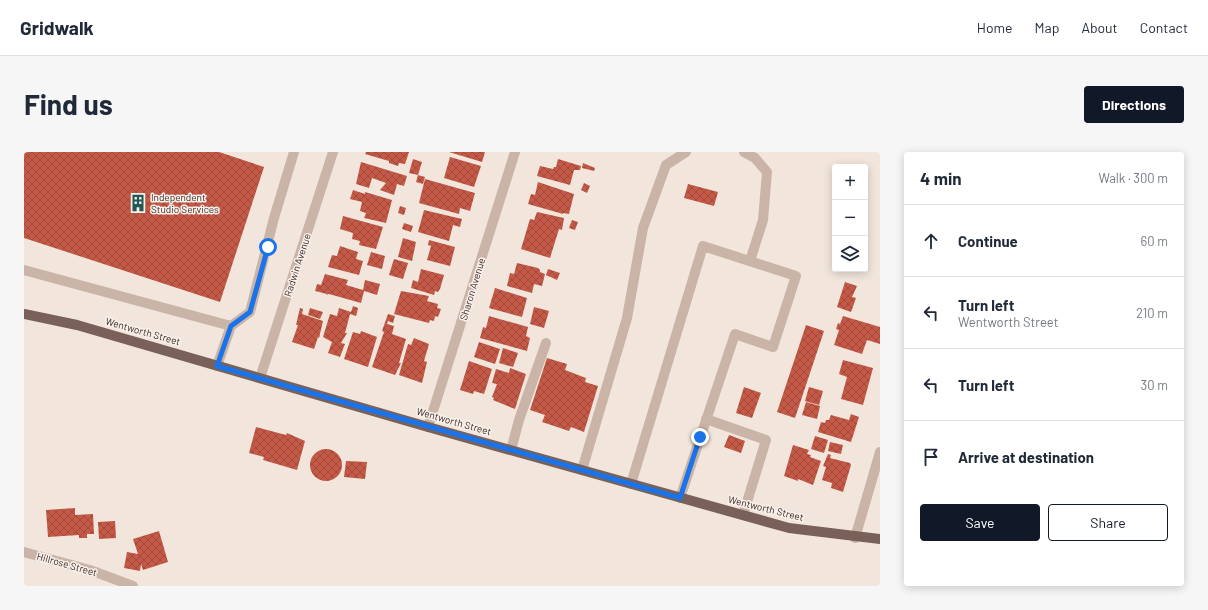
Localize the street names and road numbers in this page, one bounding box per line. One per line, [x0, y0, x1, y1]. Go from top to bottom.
street label: Radwin Avenue [281, 232, 313, 298]
street label: Sharon Avenue [457, 256, 487, 322]
street label: Wentworth Street [104, 315, 182, 348]
street label: Wentworth Street [415, 405, 493, 438]
street label: Wentworth Street [727, 493, 805, 523]
street label: Hillrose Street [35, 550, 99, 578]

